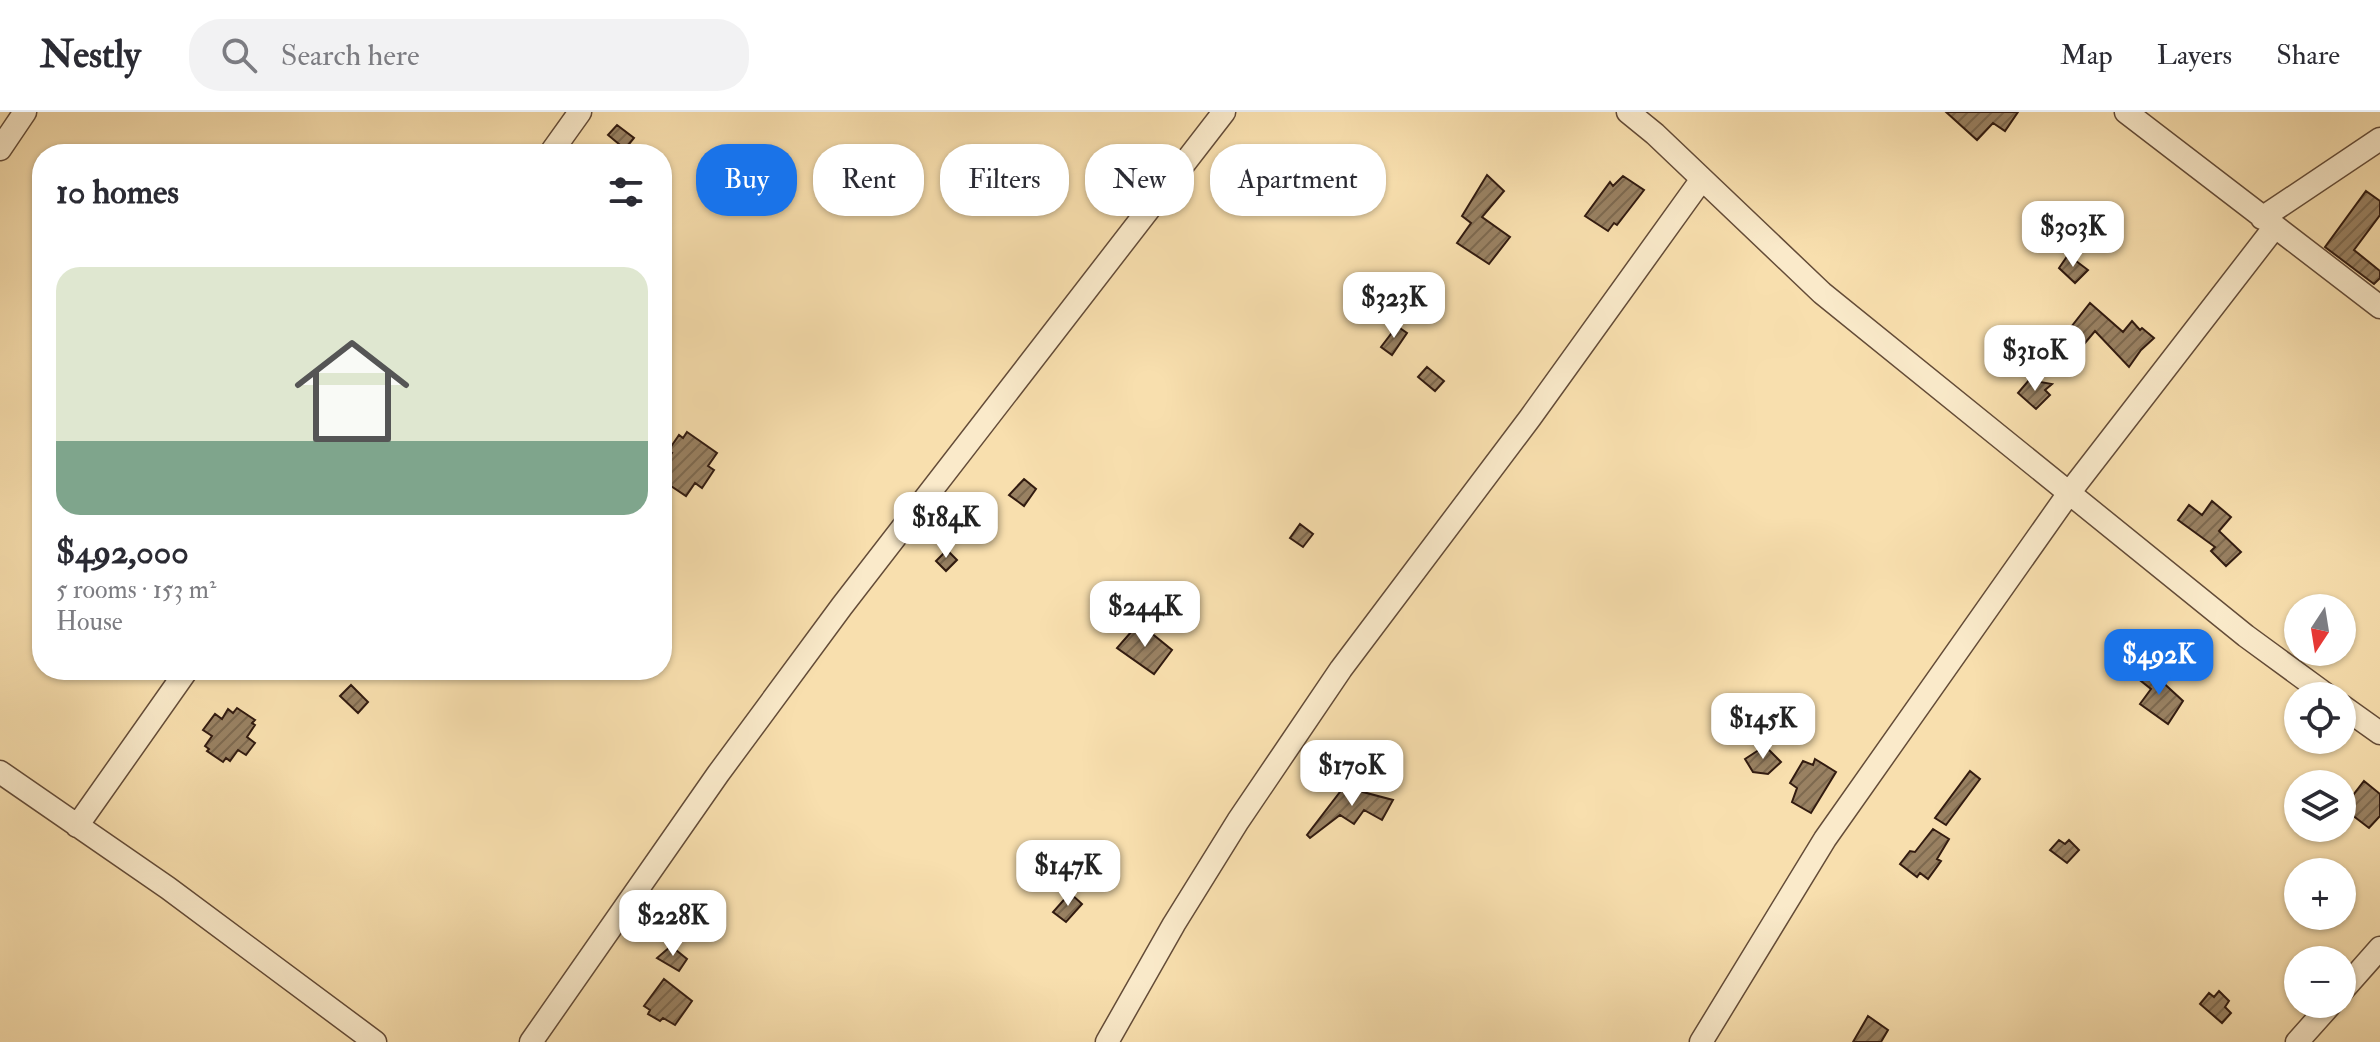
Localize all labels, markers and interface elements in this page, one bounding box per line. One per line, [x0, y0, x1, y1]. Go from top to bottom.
search box [189, 19, 749, 91]
text: Nestly [40, 31, 141, 79]
icon: search [217, 33, 261, 77]
text: Search here [281, 37, 419, 74]
text: Map [2060, 38, 2113, 73]
text: Layers [2157, 38, 2232, 73]
text: Share [2276, 38, 2340, 73]
chip: Buy [696, 144, 797, 216]
chip: Rent [813, 144, 924, 216]
chip: Filters [940, 144, 1069, 216]
chip: New [1085, 144, 1194, 216]
chip: Apartment [1210, 144, 1386, 216]
icon: filters [604, 170, 648, 214]
text: 10 homes [56, 171, 179, 214]
pin: $303K [2017, 201, 2129, 269]
text: $303K [2040, 211, 2106, 243]
pin: $323K [1338, 272, 1450, 340]
text: $323K [1361, 282, 1427, 314]
icon: home [280, 319, 424, 463]
pin: $310K [1979, 325, 2091, 393]
text: $310K [2002, 335, 2068, 367]
pin: $184K [890, 492, 1002, 560]
text: $184K [912, 502, 980, 534]
text: $492,000 [56, 531, 189, 574]
text: 5 rooms · 153 m² [56, 574, 216, 606]
pin: $244K [1089, 581, 1201, 649]
text: $244K [1108, 591, 1182, 623]
north arrow [2284, 594, 2356, 666]
map controls [2284, 594, 2356, 1018]
text: House [56, 606, 123, 638]
pin: $492K [2103, 629, 2215, 697]
text: $492K [2122, 639, 2196, 671]
button: locate [2284, 682, 2356, 754]
pin: $145K [1707, 693, 1819, 761]
text: $145K [1729, 703, 1797, 735]
pin: $170K [1296, 740, 1408, 808]
text: $170K [1318, 750, 1386, 782]
button: layers [2284, 770, 2356, 842]
pin: $147K [1012, 840, 1124, 908]
text: $147K [1034, 850, 1102, 882]
button: + [2284, 858, 2356, 930]
pin: $228K [617, 890, 729, 958]
text: $228K [637, 900, 709, 932]
button: − [2284, 946, 2356, 1018]

